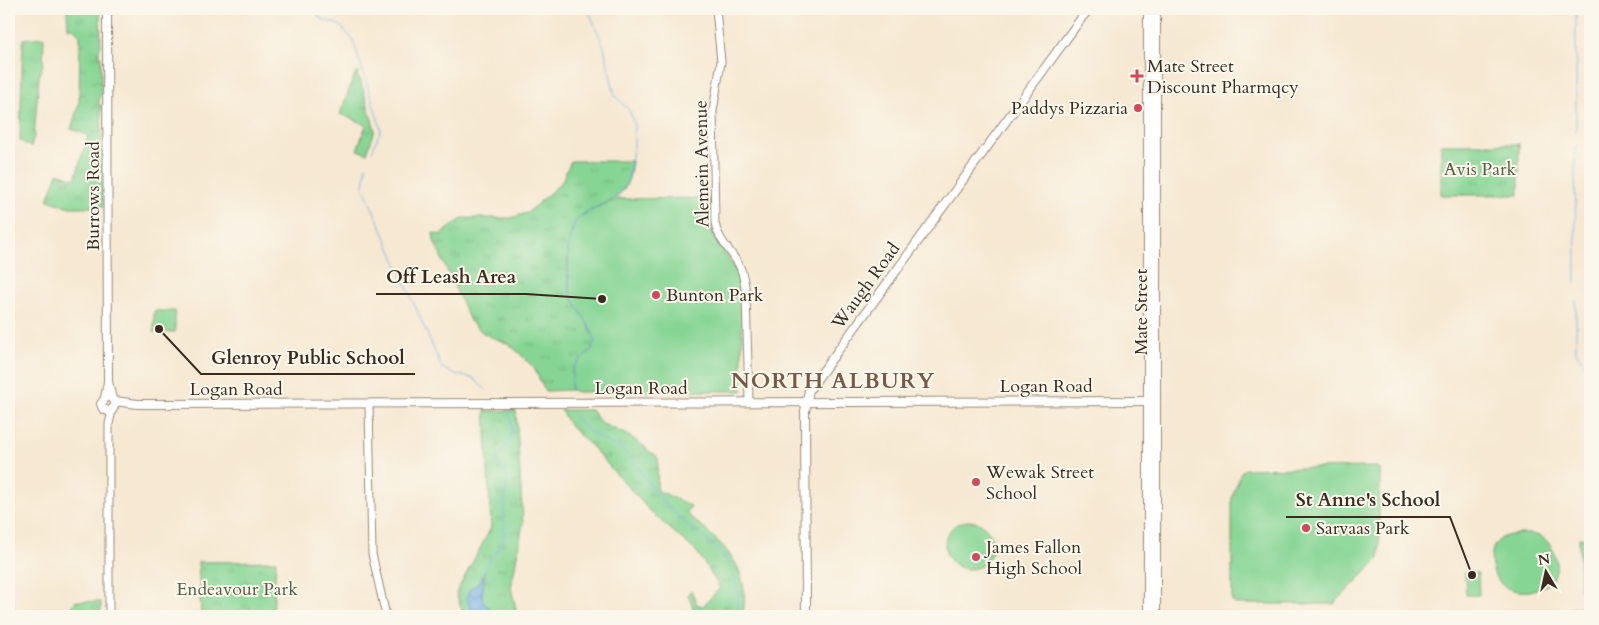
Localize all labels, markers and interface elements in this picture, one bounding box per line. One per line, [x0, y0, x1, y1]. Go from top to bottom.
place label: Mate Street Discount Pharmqcy [1147, 54, 1299, 100]
marker: Mate Street Discount Pharmqcy [1131, 70, 1143, 82]
place label: Paddys Pizzaria [1011, 96, 1128, 121]
street label: Alemein Avenue [688, 100, 716, 228]
marker: Paddys Pizzaria [1132, 102, 1144, 114]
street label: Burrows Road [81, 141, 106, 251]
park label: Avis Park [1444, 157, 1517, 182]
street label: Waugh Road [825, 237, 906, 335]
callout: Off Leash Area [376, 260, 526, 294]
text: Off Leash Area [386, 264, 517, 290]
street label: Mate Street [1129, 268, 1154, 355]
place label: Bunton Park [666, 283, 764, 308]
marker: Bunton Park [650, 289, 662, 301]
callout: Glenroy Public School [201, 340, 415, 374]
text: Glenroy Public School [211, 345, 405, 371]
district label: NORTH ALBURY [731, 366, 935, 396]
street label: Logan Road [999, 374, 1093, 399]
street label: Logan Road [594, 376, 688, 401]
street label: Logan Road [189, 377, 283, 402]
place label: Wewak Street School [985, 460, 1094, 506]
marker: Wewak Street School [970, 476, 982, 488]
callout: St Anne's School [1286, 483, 1450, 517]
text: St Anne's School [1296, 487, 1441, 513]
place label: Sarvaas Park [1316, 516, 1410, 541]
marker: Sarvaas Park [1300, 522, 1312, 534]
place label: James Fallon High School [983, 535, 1082, 581]
north arrow [1522, 548, 1572, 598]
text: N [1537, 549, 1552, 570]
marker: James Fallon High School [970, 551, 982, 563]
park label: Endeavour Park [176, 577, 298, 602]

